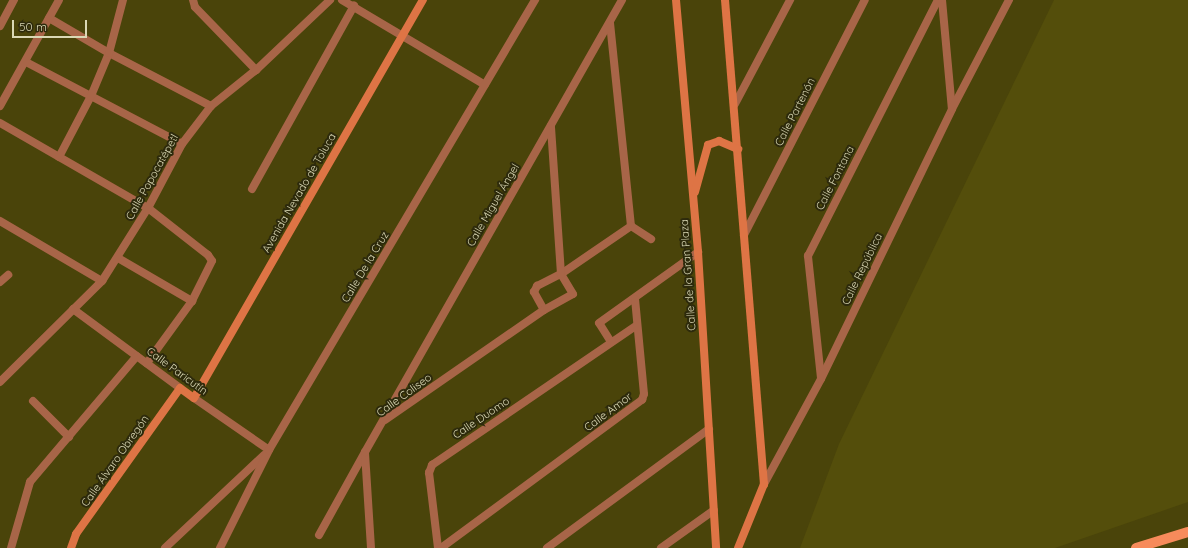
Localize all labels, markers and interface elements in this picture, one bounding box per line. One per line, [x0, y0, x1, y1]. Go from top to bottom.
scale bar [14, 12, 89, 38]
text: 50 m [19, 19, 47, 34]
street label: Calle Partenón [772, 76, 818, 148]
street label: Avenida Nevado de Toluca [259, 131, 339, 255]
street label: Calle Popocatépetl [123, 132, 181, 222]
street label: Calle Fontana [813, 144, 857, 212]
street label: Calle Miguel Ángel [464, 161, 522, 249]
street label: Calle de la Gran Plaza [678, 219, 698, 331]
street label: Calle De la Cruz [339, 229, 391, 305]
street label: Calle República [839, 231, 885, 307]
street label: Calle Paricutín [144, 344, 210, 398]
street label: Calle Coliseo [374, 371, 434, 419]
street label: Calle Amor [582, 390, 634, 434]
street label: Calle Duomo [450, 394, 512, 442]
street label: Calle Álvaro Obregón [78, 413, 152, 509]

